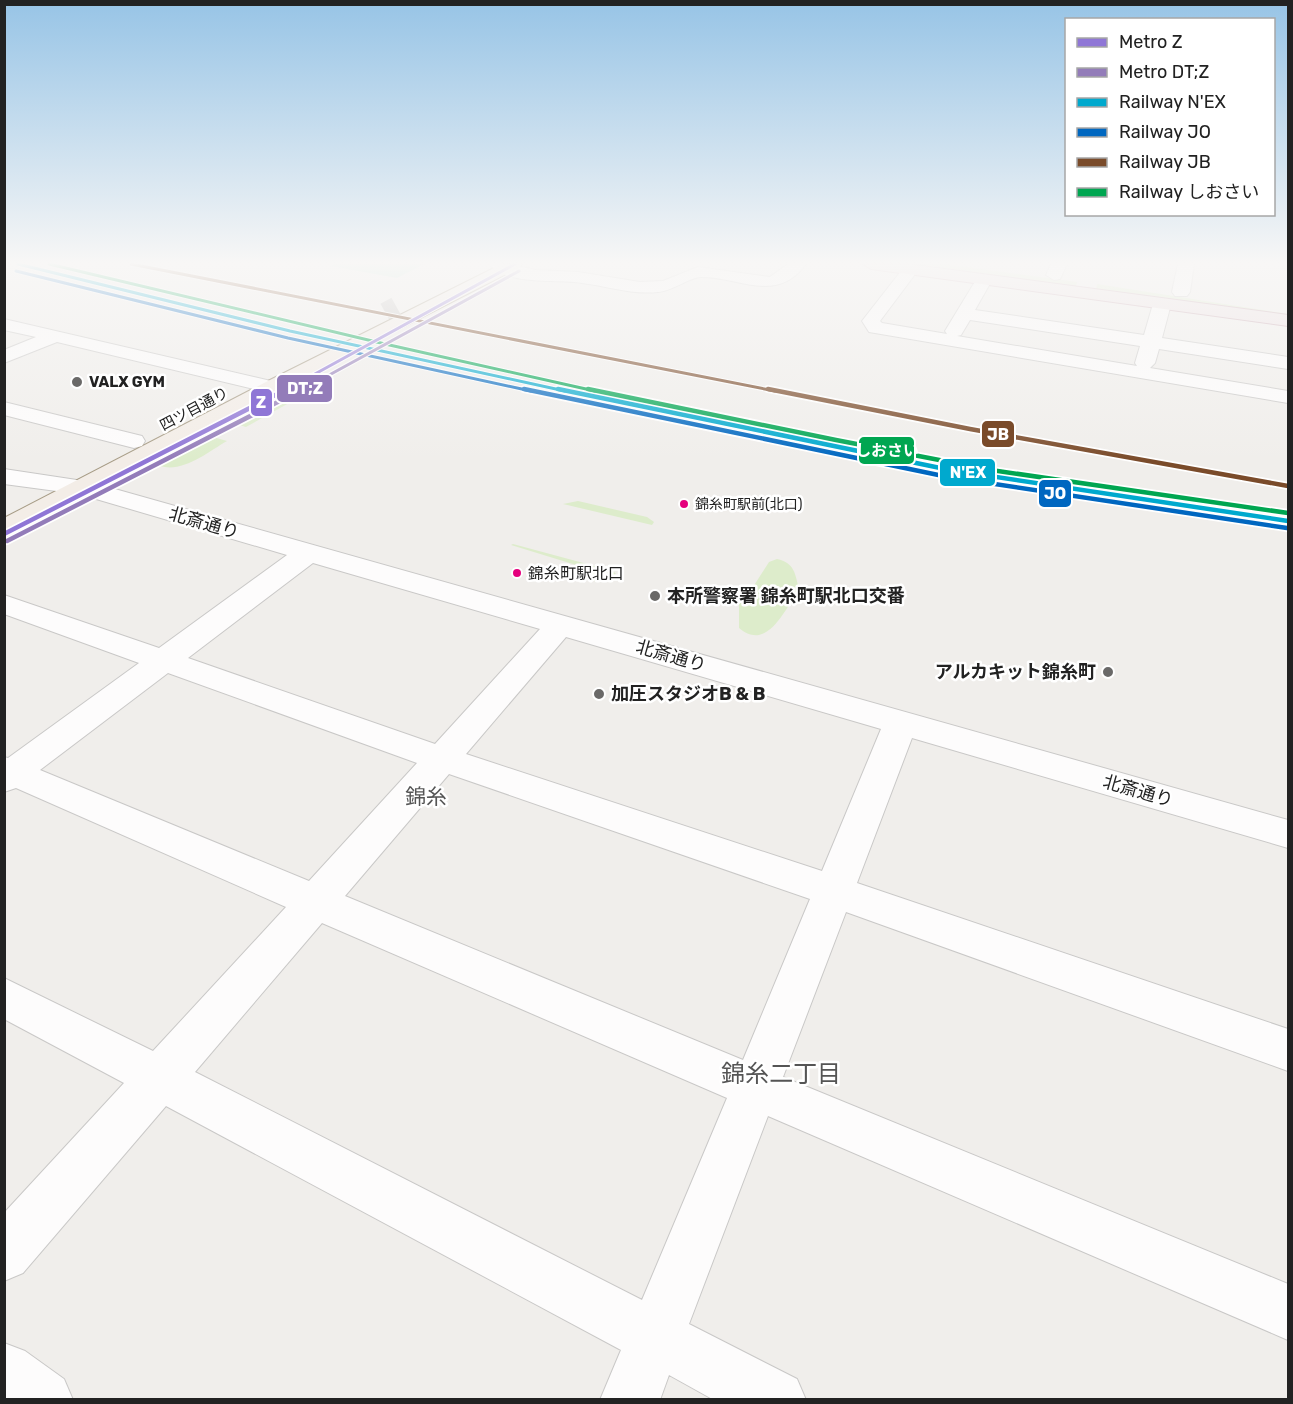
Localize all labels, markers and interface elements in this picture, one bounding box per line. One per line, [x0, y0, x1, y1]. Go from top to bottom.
legend [1065, 18, 1275, 216]
text: Metro Z [1119, 31, 1183, 53]
text: Metro DT;Z [1119, 61, 1209, 83]
text: Railway N'EX [1119, 91, 1226, 113]
text: Railway JO [1119, 121, 1211, 143]
text: Railway JB [1119, 151, 1211, 173]
text: Railway しおさい [1119, 181, 1259, 203]
place label: VALX GYM [89, 373, 165, 391]
line badge: DT;Z [276, 374, 333, 403]
marker: VALX GYM [70, 375, 84, 389]
text: DT;Z [287, 379, 323, 398]
street label: 四ツ目通り [157, 383, 231, 435]
line badge: Z [250, 388, 273, 417]
text: Z [256, 393, 266, 412]
line badge: JB [981, 420, 1015, 448]
text: JB [987, 425, 1009, 444]
line badge: しおさい [858, 436, 915, 465]
text: しおさい [855, 441, 919, 460]
line badge: N'EX [939, 458, 996, 487]
text: N'EX [950, 463, 986, 482]
line badge: JO [1038, 479, 1072, 508]
text: JO [1044, 484, 1066, 503]
place label: 錦糸町駅前(北口) [695, 496, 803, 513]
marker: 錦糸町駅前(北口) [678, 498, 690, 510]
street label: 北斎通り [166, 503, 242, 543]
place label: 錦糸町駅北口 [528, 564, 624, 583]
marker: 錦糸町駅北口 [511, 567, 523, 579]
place label: 本所警察署 錦糸町駅北口交番 [667, 585, 905, 607]
marker: 本所警察署 錦糸町駅北口交番 [648, 589, 662, 603]
street label: 北斎通り [633, 636, 709, 676]
place label: アルカキット錦糸町 [935, 661, 1096, 683]
marker: アルカキット錦糸町 [1101, 665, 1115, 679]
place label: 加圧スタジオB & B [611, 683, 765, 705]
marker: 加圧スタジオB & B [592, 687, 606, 701]
street label: 北斎通り [1100, 771, 1176, 811]
district label: 錦糸 [405, 784, 447, 809]
district label: 錦糸二丁目 [721, 1060, 841, 1088]

